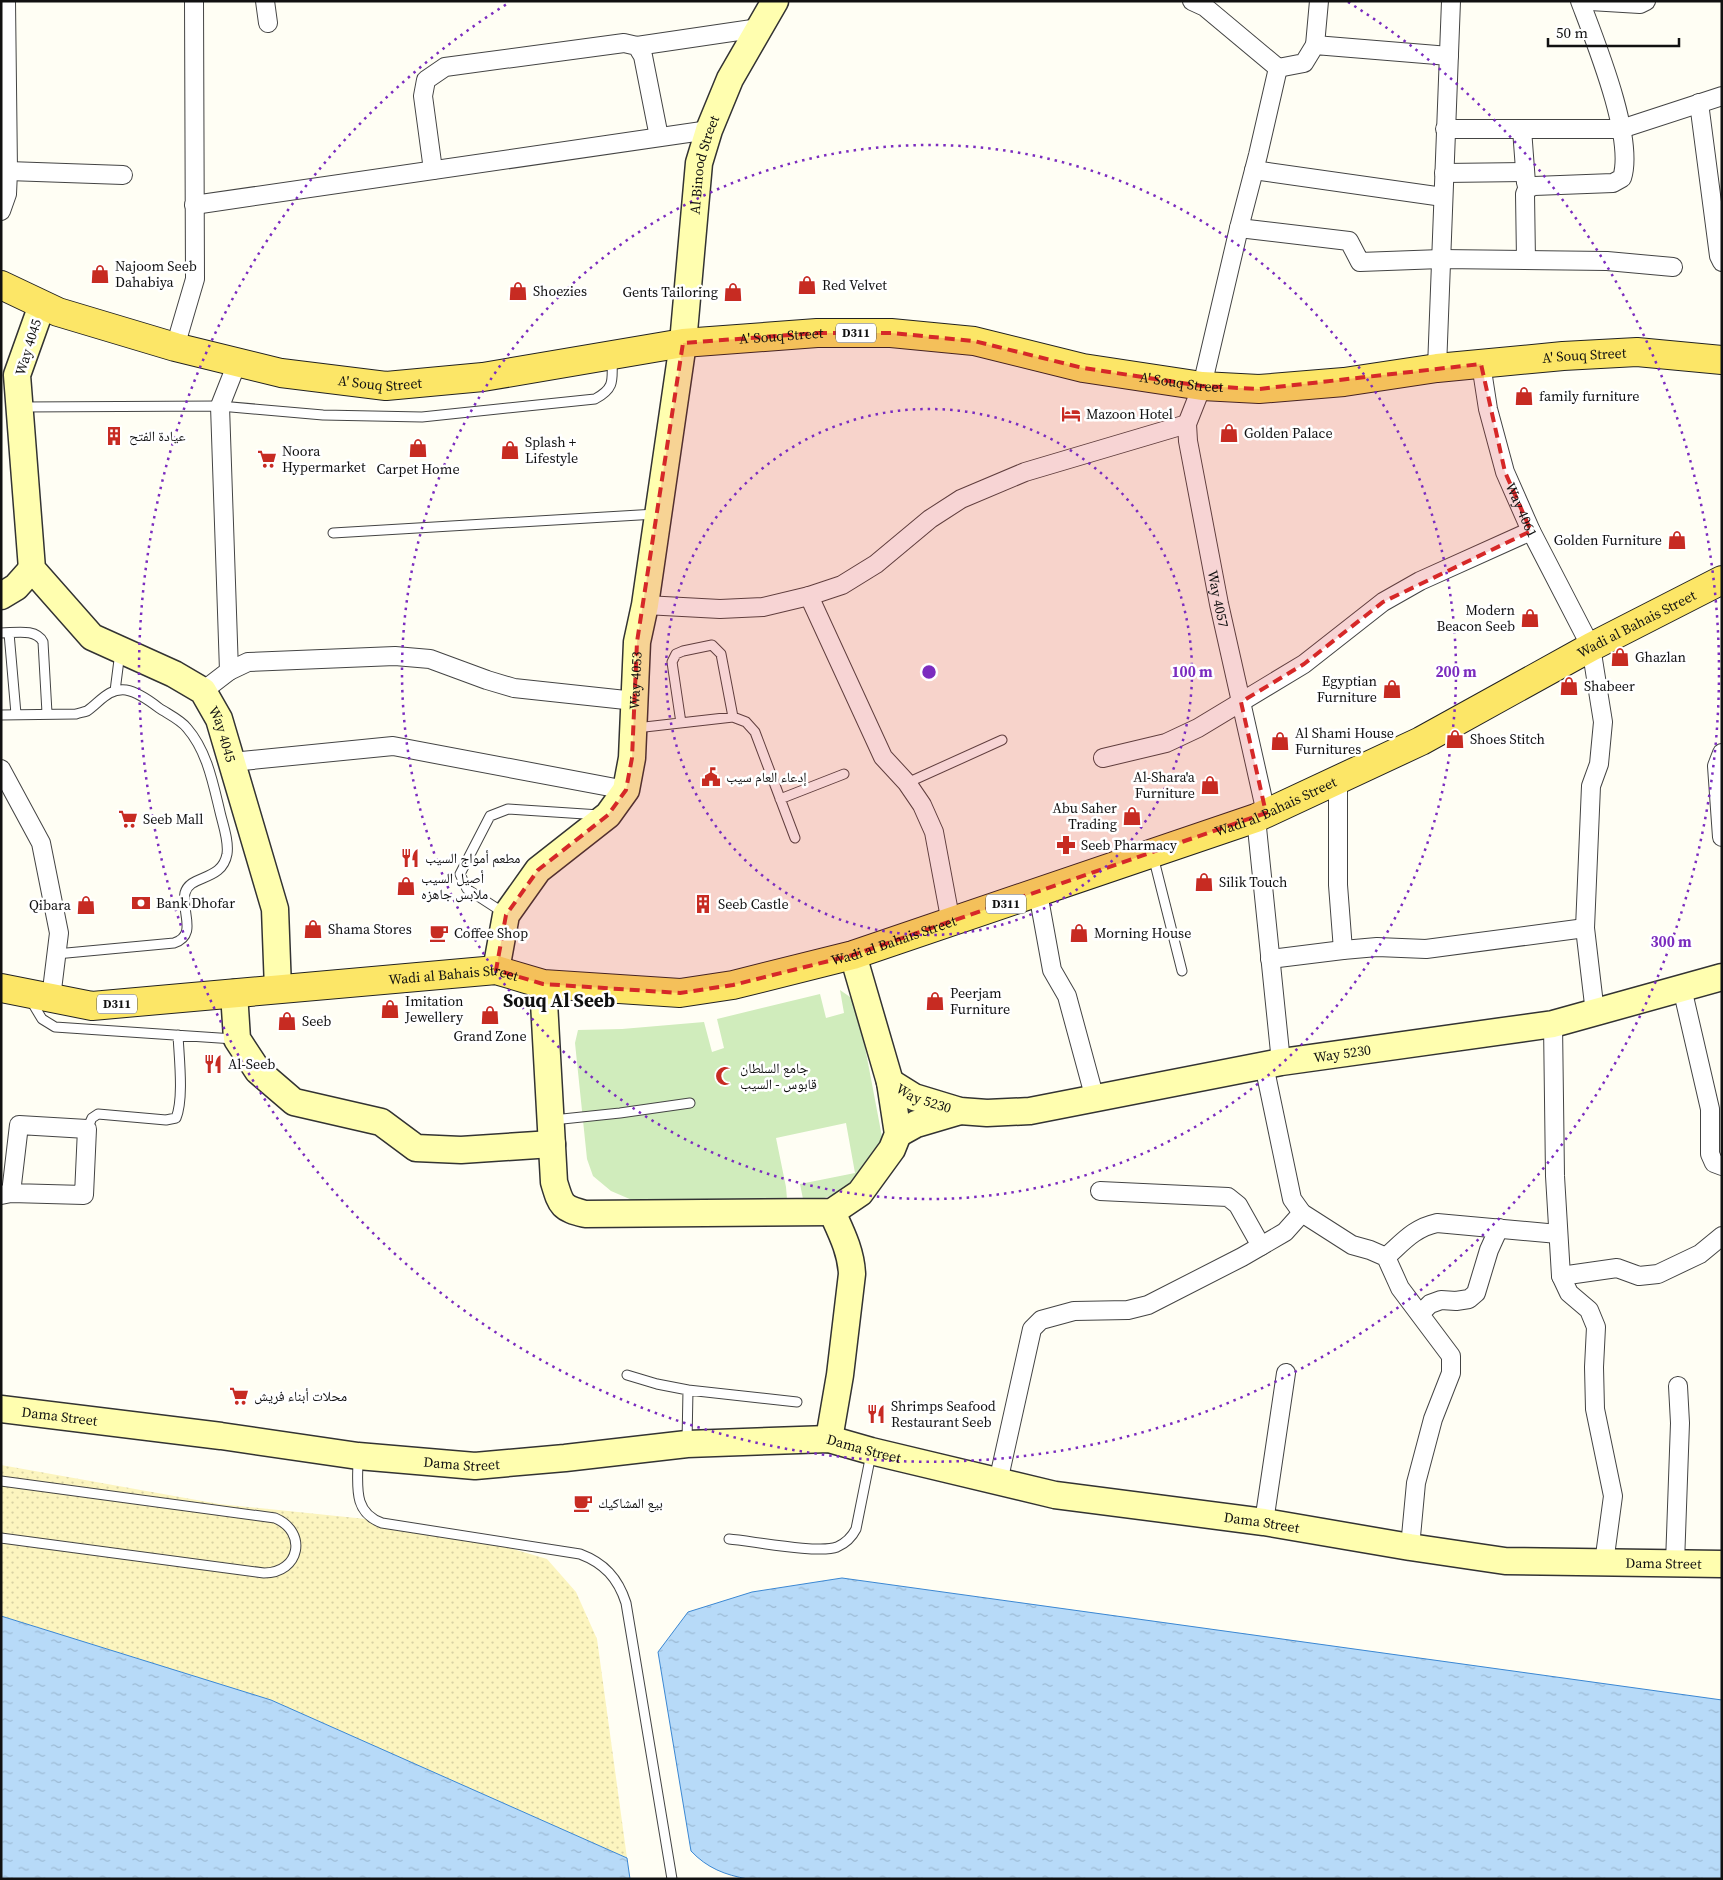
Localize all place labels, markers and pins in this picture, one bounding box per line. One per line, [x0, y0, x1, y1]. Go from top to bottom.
place label: Najoom Seeb Dahabiya [115, 256, 197, 292]
shop icon: Najoom Seeb Dahabiya [89, 263, 111, 285]
shop icon: Red Velvet [796, 274, 818, 296]
place label: Red Velvet [822, 275, 887, 295]
shop icon: Shoezies [507, 280, 529, 302]
place label: Shoezies [533, 281, 587, 301]
shop icon: Gents Tailoring [722, 281, 744, 303]
place label: Gents Tailoring [622, 282, 718, 302]
shop icon: family furniture [1513, 385, 1535, 407]
place label: family furniture [1539, 386, 1639, 406]
hotel icon: Mazoon Hotel [1060, 403, 1082, 425]
place label: Mazoon Hotel [1086, 404, 1173, 424]
shop icon: Golden Palace [1218, 422, 1240, 444]
place label: Golden Palace [1244, 423, 1333, 443]
building icon: عيادة الفتح [103, 425, 125, 447]
place label: عيادة الفتح [129, 426, 186, 446]
place label: Splash + Lifestyle [525, 432, 578, 468]
shop icon: Carpet Home [407, 437, 429, 459]
shop icon: Splash + Lifestyle [499, 439, 521, 461]
place label: Noora Hypermarket [282, 441, 366, 477]
supermarket icon: Noora Hypermarket [256, 448, 278, 470]
place label: Carpet Home [376, 459, 460, 479]
shop icon: Golden Furniture [1666, 529, 1688, 551]
place label: Golden Furniture [1554, 530, 1662, 550]
place label: Modern Beacon Seeb [1436, 600, 1516, 636]
shop icon: Modern Beacon Seeb [1519, 607, 1541, 629]
shop icon: Ghazlan [1609, 646, 1631, 668]
place label: Ghazlan [1635, 647, 1687, 667]
centre of rings [920, 663, 938, 681]
place label: Egyptian Furniture [1317, 671, 1378, 707]
shop icon: Shabeer [1558, 675, 1580, 697]
place label: Shabeer [1584, 676, 1635, 696]
shop icon: Egyptian Furniture [1381, 678, 1403, 700]
place label: Al Shami House Furnitures [1295, 723, 1394, 759]
shop icon: Shoes Stitch [1444, 728, 1466, 750]
place label: Shoes Stitch [1470, 729, 1545, 749]
shop icon: Al Shami House Furnitures [1269, 730, 1291, 752]
public building icon: إدعاء العام سيب [700, 766, 722, 788]
place label: إدعاء العام سيب [726, 767, 807, 787]
place label: Al-Shara'a Furniture [1133, 767, 1196, 803]
shop icon: Al-Shara'a Furniture [1199, 774, 1221, 796]
place label: Abu Saher Trading [1053, 798, 1117, 834]
shop icon: Abu Saher Trading [1121, 805, 1143, 827]
supermarket icon: Seeb Mall [117, 808, 139, 830]
place label: Seeb Mall [143, 809, 203, 829]
pharmacy icon: Seeb Pharmacy [1055, 834, 1077, 856]
place label: Seeb Pharmacy [1081, 835, 1178, 855]
restaurant icon: مطعم أمواج السيب [399, 847, 421, 869]
place label: مطعم أمواج السيب [425, 848, 520, 868]
place label: أصيل السيب ملابس جاهزه [421, 868, 488, 904]
shop icon: Silik Touch [1193, 871, 1215, 893]
place label: Silik Touch [1219, 872, 1287, 892]
shop icon: أصيل السيب ملابس جاهزه [395, 875, 417, 897]
bank icon: Bank Dhofar [130, 892, 152, 914]
place label: Bank Dhofar [156, 893, 235, 913]
building icon: Seeb Castle [692, 893, 714, 915]
shop icon: Qibara [75, 894, 97, 916]
place label: Seeb Castle [718, 894, 789, 914]
place label: Qibara [29, 895, 72, 915]
shop icon: Shama Stores [302, 918, 324, 940]
place label: Shama Stores [328, 919, 412, 939]
cafe icon: Coffee Shop [428, 922, 450, 944]
shop icon: Morning House [1068, 922, 1090, 944]
place label: Coffee Shop [454, 923, 528, 943]
place label: Morning House [1094, 923, 1191, 943]
place label: Peerjam Furniture [950, 983, 1010, 1019]
shop icon: Peerjam Furniture [924, 990, 946, 1012]
place label: Imitation Jewellery [404, 991, 464, 1027]
shop icon: Imitation Jewellery [379, 998, 401, 1020]
shop icon: Grand Zone [479, 1004, 501, 1026]
shop icon: Seeb [276, 1010, 298, 1032]
place label: Seeb [302, 1011, 331, 1031]
place label: Grand Zone [453, 1026, 527, 1046]
restaurant icon: Al-Seeb [202, 1053, 224, 1075]
place label: Al-Seeb [228, 1054, 275, 1074]
place label: جامع السلطان قابوس - السيب [740, 1058, 817, 1094]
mosque icon: جامع السلطان قابوس - السيب [714, 1065, 736, 1087]
supermarket icon: محلات أبناء فريش [228, 1385, 250, 1407]
place label: محلات أبناء فريش [254, 1386, 347, 1406]
place label: Shrimps Seafood Restaurant Seeb [891, 1396, 996, 1432]
restaurant icon: Shrimps Seafood Restaurant Seeb [865, 1403, 887, 1425]
cafe icon: بيع المشاكيك [572, 1492, 594, 1514]
place label: بيع المشاكيك [598, 1493, 663, 1513]

